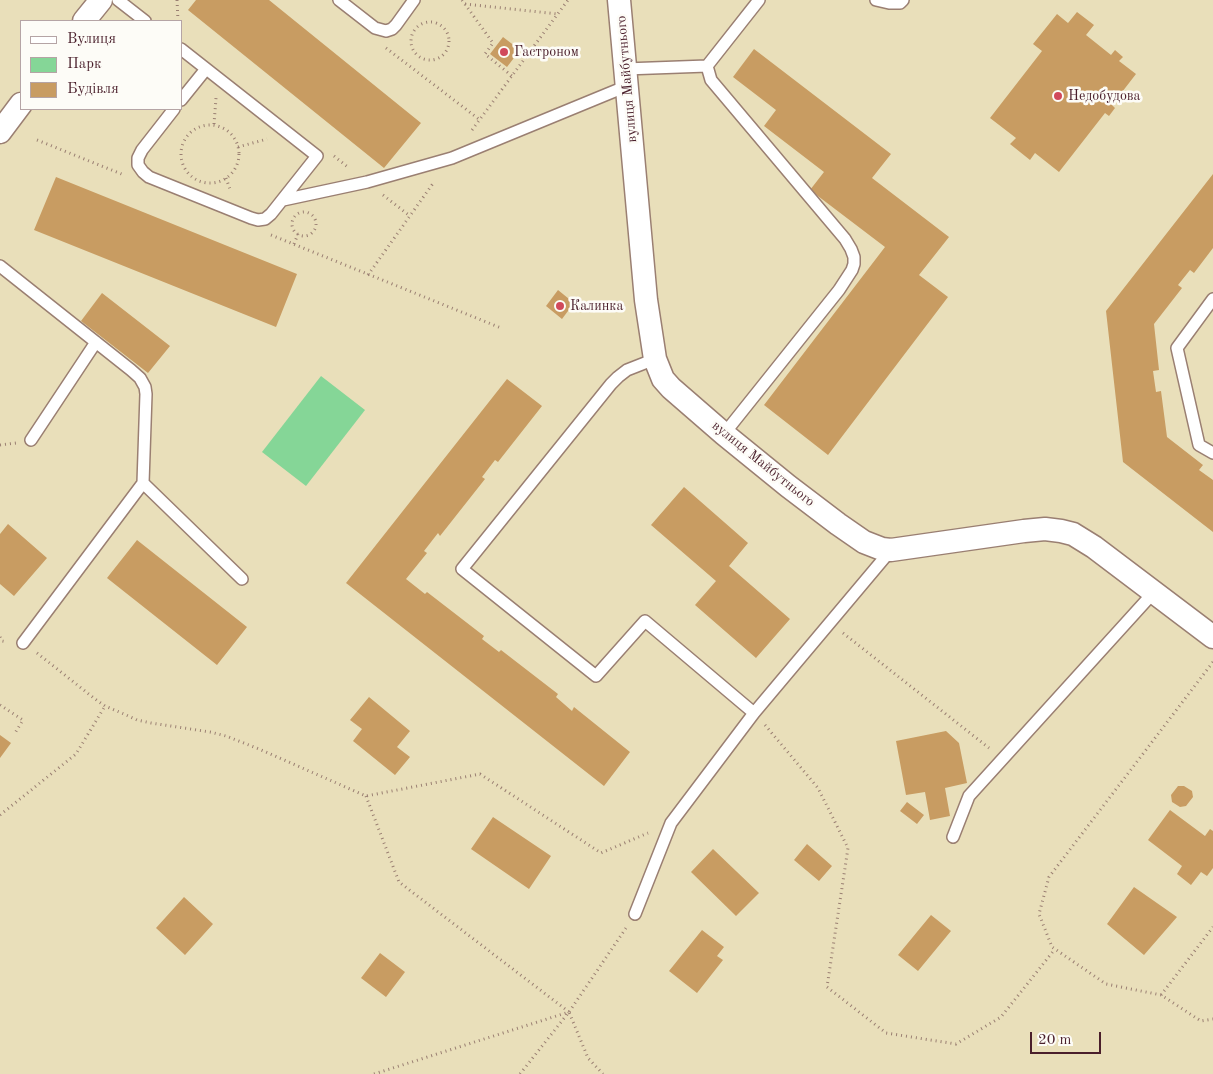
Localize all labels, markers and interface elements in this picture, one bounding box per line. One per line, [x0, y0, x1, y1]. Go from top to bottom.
street label: вулиця Майбутнього [613, 15, 641, 143]
legend [20, 20, 182, 110]
text: Вулиця [67, 32, 116, 47]
place label: Гастроном [514, 44, 579, 60]
marker: Гастроном [498, 46, 510, 58]
text: Парк [67, 57, 102, 72]
text: Будівля [67, 82, 119, 97]
place label: Недобудова [1068, 88, 1140, 104]
marker: Недобудова [1052, 90, 1064, 102]
place label: Калинка [570, 298, 623, 314]
marker: Калинка [554, 300, 566, 312]
street label: вулиця Майбутнього [708, 417, 818, 511]
scale bar [1033, 1022, 1104, 1054]
text: 20 m [1038, 1033, 1072, 1048]

